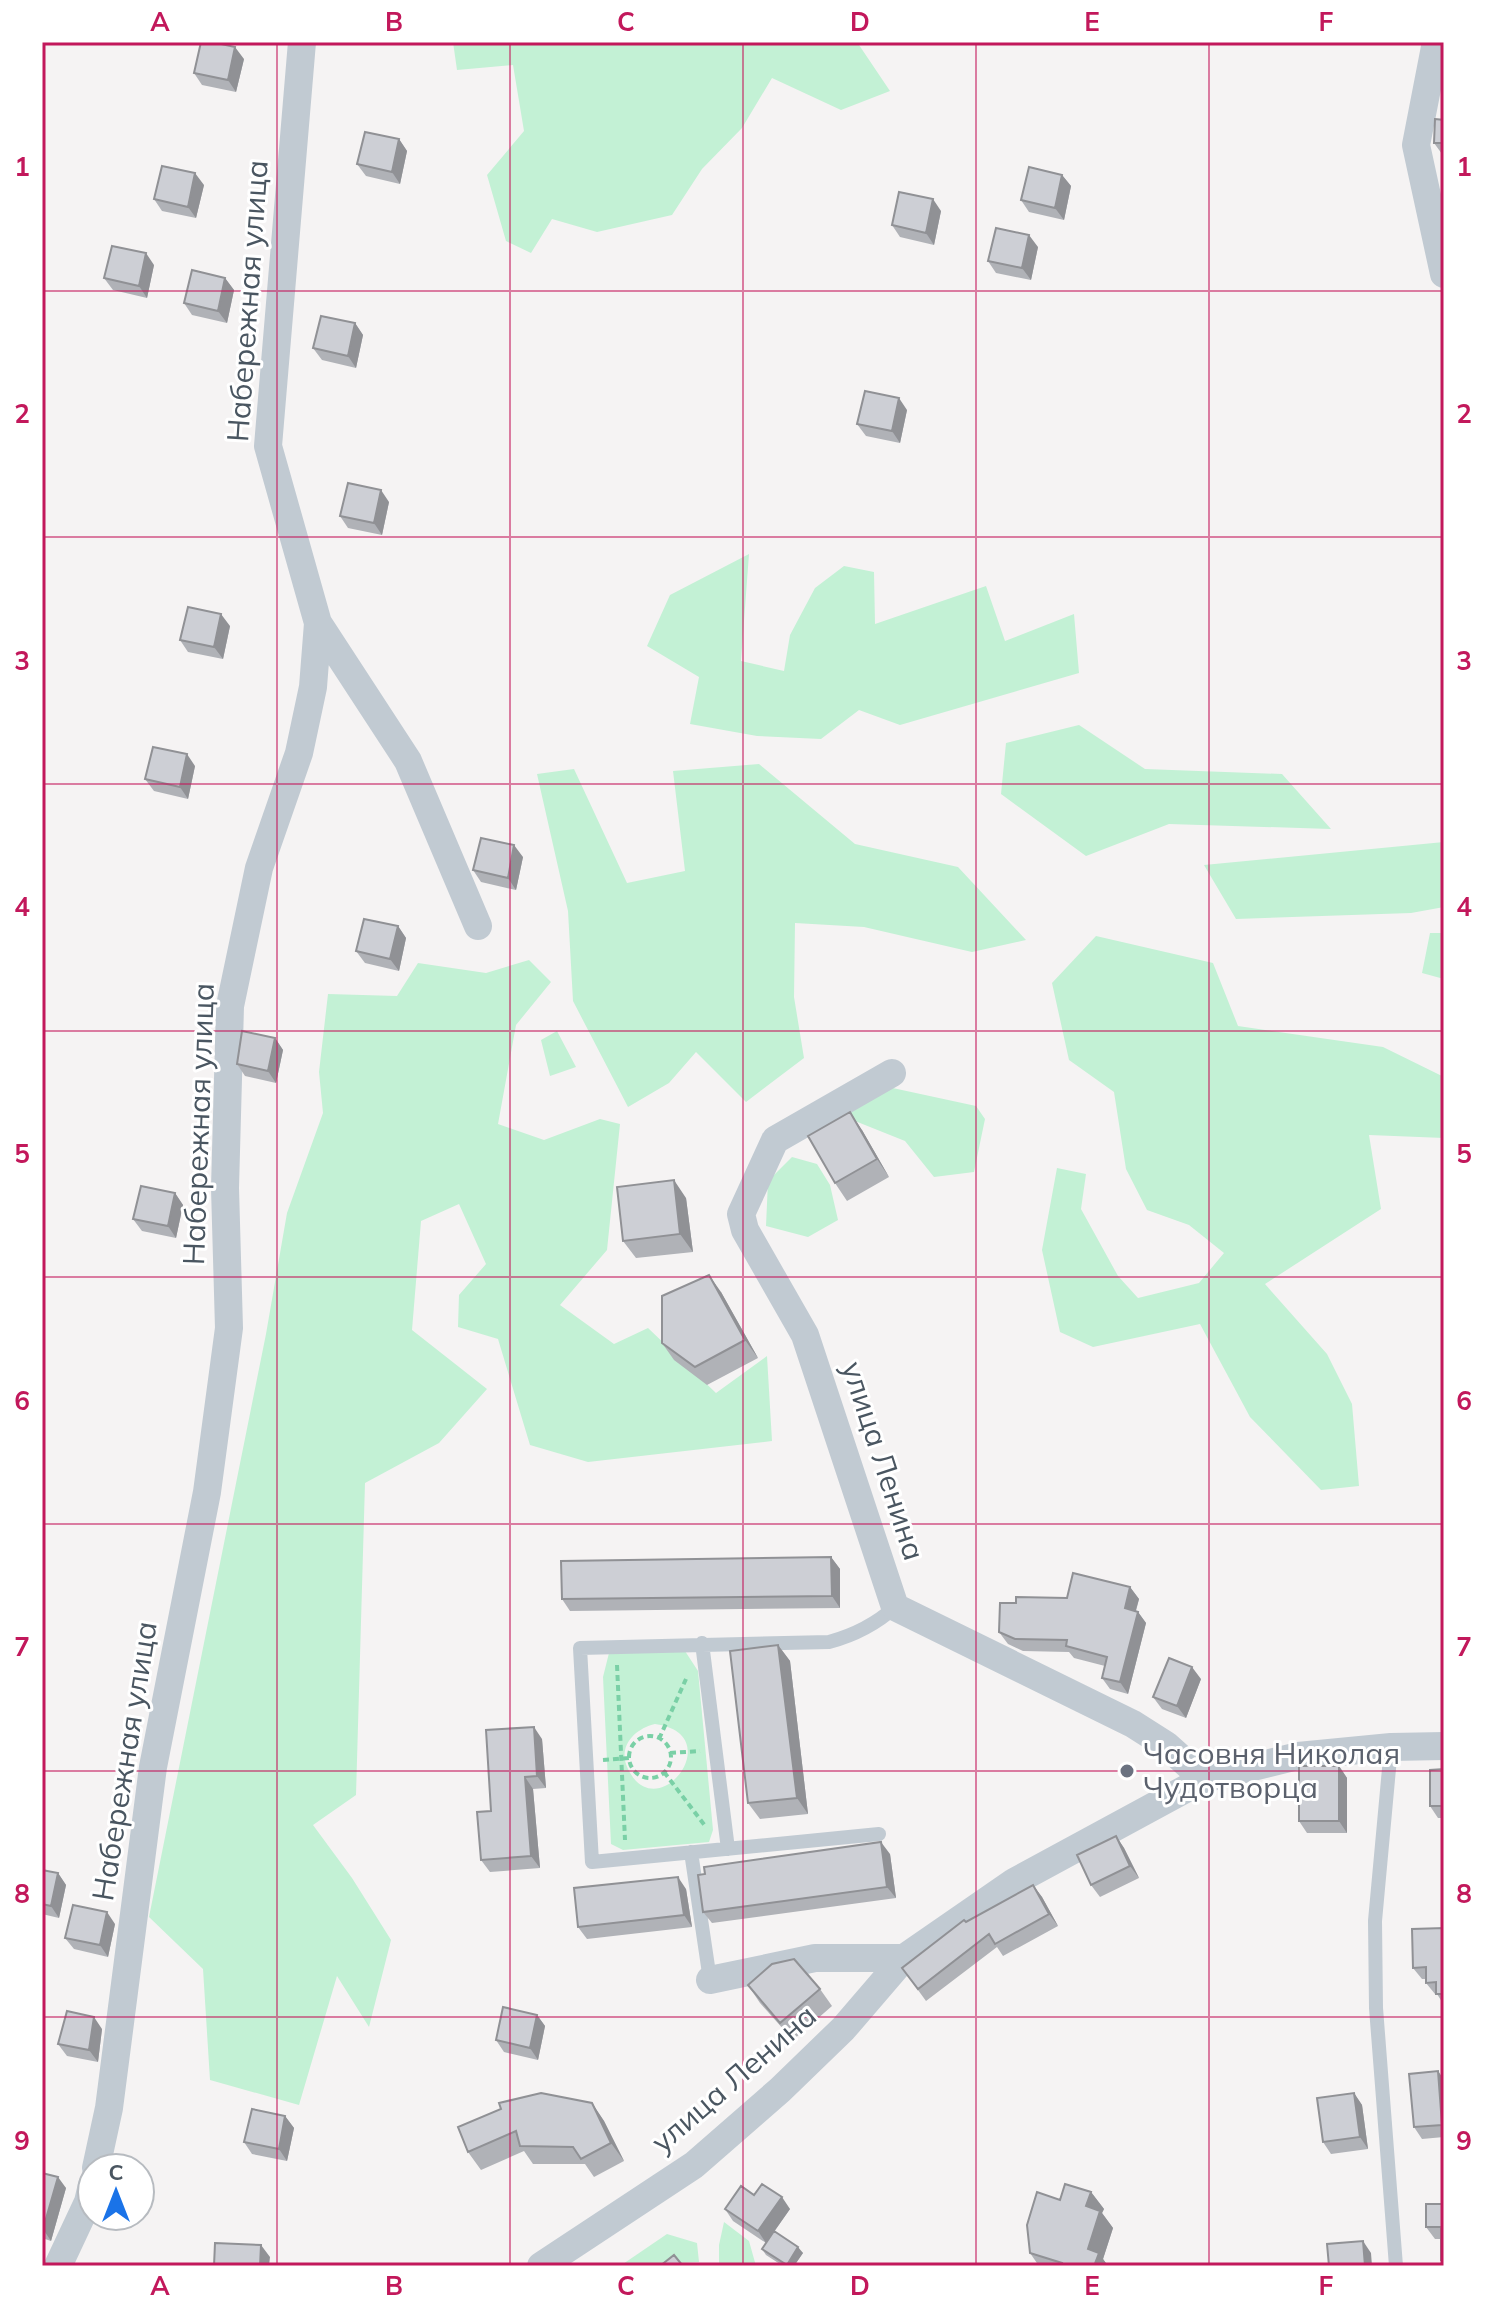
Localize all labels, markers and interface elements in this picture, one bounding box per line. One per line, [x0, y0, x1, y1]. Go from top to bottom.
text: A [150, 5, 170, 38]
text: B [385, 5, 403, 38]
text: C [617, 5, 635, 38]
text: D [850, 5, 870, 38]
text: E [1084, 5, 1100, 38]
text: F [1319, 5, 1334, 38]
text: 1 [14, 150, 30, 183]
text: 1 [1456, 150, 1472, 183]
street label: Набережная улица [218, 159, 276, 443]
text: 2 [14, 397, 30, 430]
text: 2 [1456, 397, 1472, 430]
text: 3 [14, 644, 30, 677]
text: 3 [1456, 644, 1472, 677]
text: 4 [14, 890, 30, 923]
text: 4 [1456, 890, 1472, 923]
street label: Набережная улица [174, 982, 222, 1266]
text: 5 [14, 1137, 30, 1170]
text: 5 [1456, 1137, 1472, 1170]
street label: улица Ленина [834, 1356, 934, 1565]
text: 6 [14, 1384, 30, 1417]
text: 6 [1456, 1384, 1472, 1417]
street label: Набережная улица [83, 1618, 165, 1903]
text: 7 [14, 1630, 30, 1663]
text: 7 [1456, 1630, 1472, 1663]
place label: Часовня Николая Чудотворца [1143, 1734, 1400, 1806]
marker: Часовня Николая Чудотворца [1118, 1762, 1136, 1780]
text: 8 [14, 1877, 30, 1910]
text: 8 [1456, 1877, 1472, 1910]
street label: улица Ленина [643, 1996, 824, 2160]
text: 9 [14, 2124, 30, 2157]
text: 9 [1456, 2124, 1472, 2157]
north arrow [76, 2152, 156, 2232]
text: С [108, 2158, 124, 2186]
text: A [150, 2269, 170, 2302]
text: B [385, 2269, 403, 2302]
text: C [617, 2269, 635, 2302]
text: D [850, 2269, 870, 2302]
text: E [1084, 2269, 1100, 2302]
text: F [1319, 2269, 1334, 2302]

